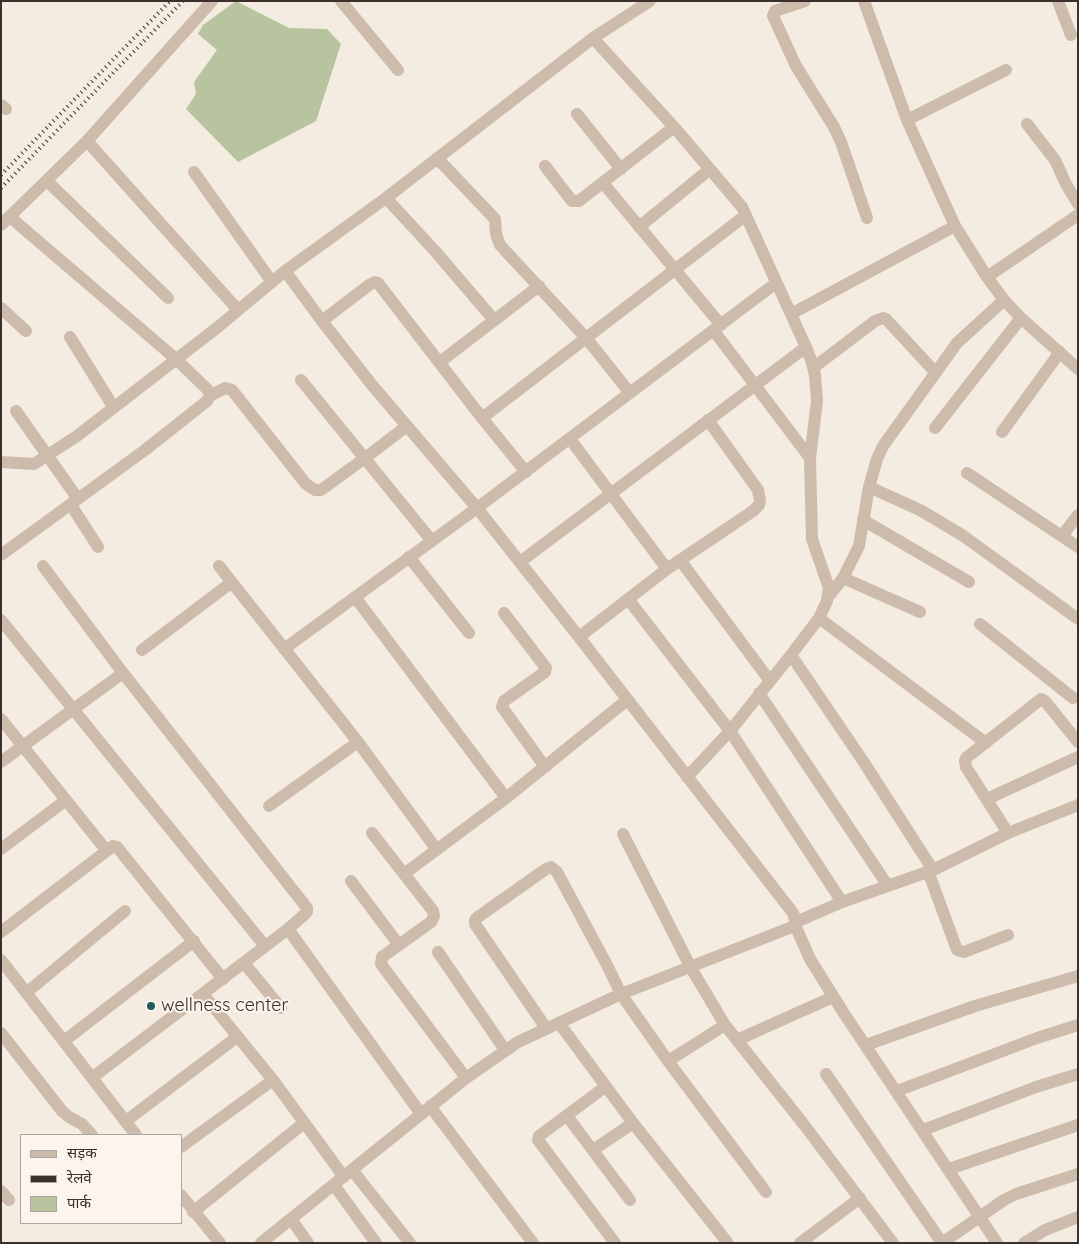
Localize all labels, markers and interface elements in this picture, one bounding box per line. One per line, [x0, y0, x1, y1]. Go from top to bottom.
place label: wellness center [161, 995, 288, 1017]
marker: wellness center [145, 1000, 157, 1012]
legend [20, 1134, 182, 1224]
text: सड़क [67, 1143, 97, 1162]
text: रेलवे [67, 1168, 92, 1187]
text: पार्क [67, 1193, 91, 1212]

